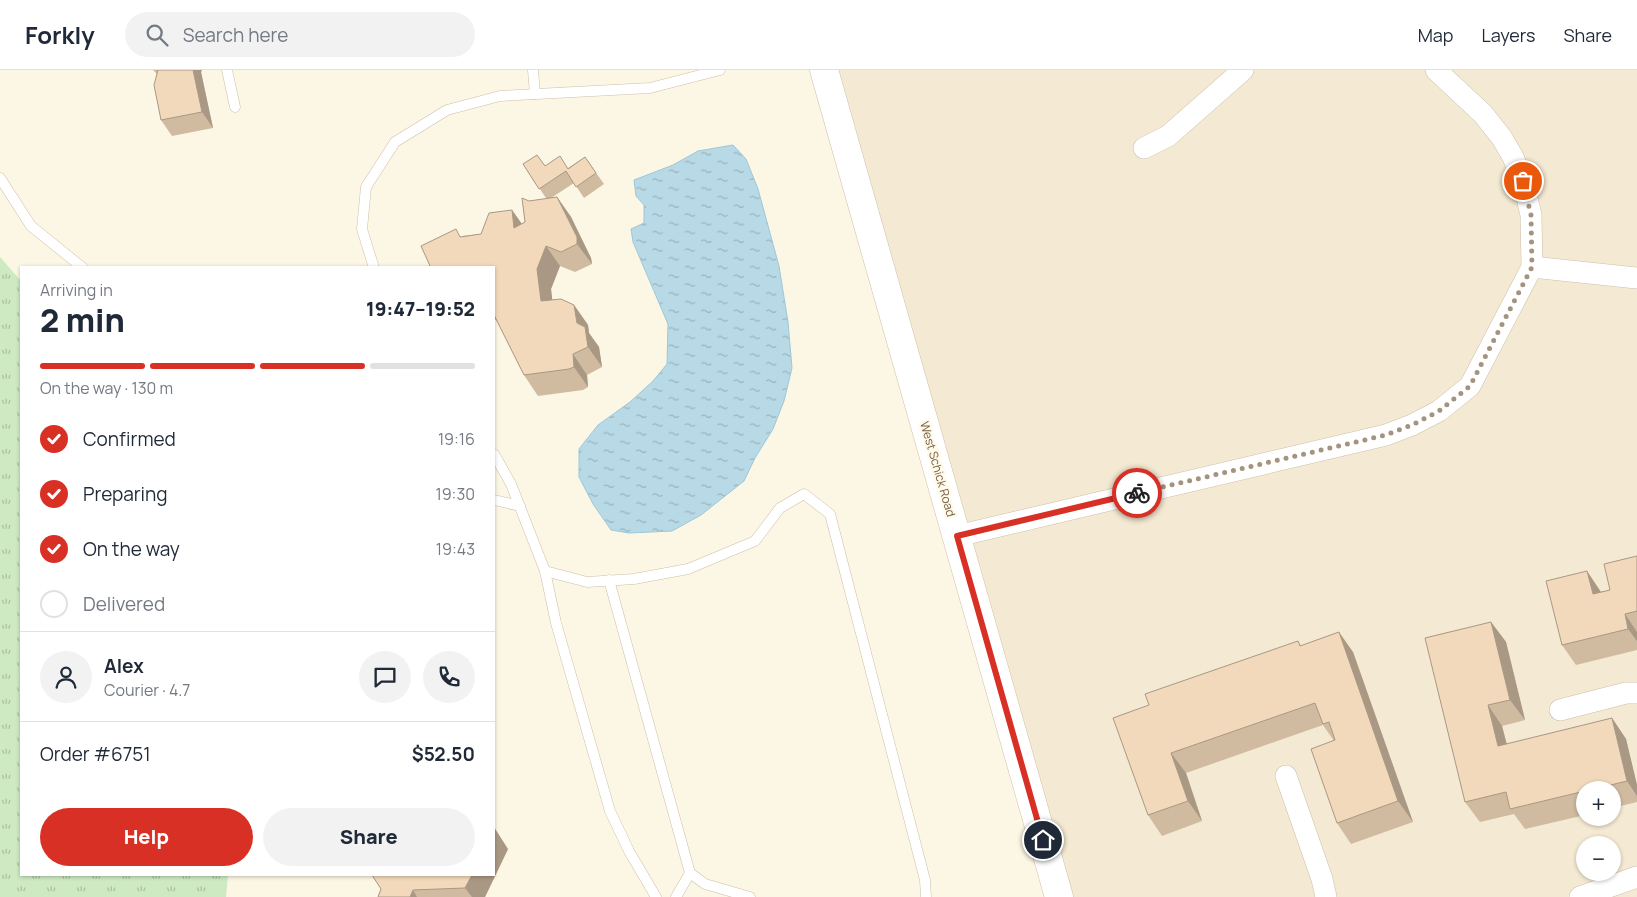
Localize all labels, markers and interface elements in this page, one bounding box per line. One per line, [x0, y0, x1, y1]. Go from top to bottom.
search box [125, 12, 475, 57]
text: Forkly [25, 18, 95, 51]
icon: search [143, 21, 171, 49]
text: Search here [183, 22, 288, 48]
text: Map [1418, 23, 1453, 47]
text: Layers [1481, 23, 1535, 47]
text: Share [1563, 23, 1612, 47]
pin [1502, 160, 1544, 202]
icon: bag [1509, 167, 1537, 195]
text: Arriving in [40, 279, 113, 301]
text: 19:47–19:52 [366, 296, 475, 322]
text: 2 min [40, 298, 125, 342]
text: On the way · 130 m [40, 377, 173, 399]
street label: West Schick Road [916, 419, 960, 519]
icon: check [40, 425, 68, 453]
text: Confirmed [83, 426, 176, 452]
text: 19:16 [438, 428, 475, 450]
courier [1112, 468, 1162, 518]
icon: bike [1123, 479, 1151, 507]
icon: check [40, 480, 68, 508]
text: Preparing [83, 481, 168, 507]
text: 19:30 [435, 483, 475, 505]
icon: check [40, 535, 68, 563]
text: On the way [83, 536, 180, 562]
text: 19:43 [436, 538, 475, 560]
text: Delivered [83, 591, 165, 617]
button: person [40, 651, 92, 703]
button: chat [359, 651, 411, 703]
button: phone [423, 651, 475, 703]
text: Alex [104, 653, 144, 679]
text: Courier · 4.7 [104, 679, 190, 701]
text: Order #6751 [40, 741, 151, 767]
text: $52.50 [412, 741, 475, 767]
map controls [1576, 781, 1621, 881]
button: + [1576, 781, 1621, 826]
button: Help [40, 808, 253, 866]
button: Share [263, 808, 475, 866]
pin [1022, 819, 1064, 861]
icon: home [1029, 826, 1057, 854]
button: − [1576, 836, 1621, 881]

